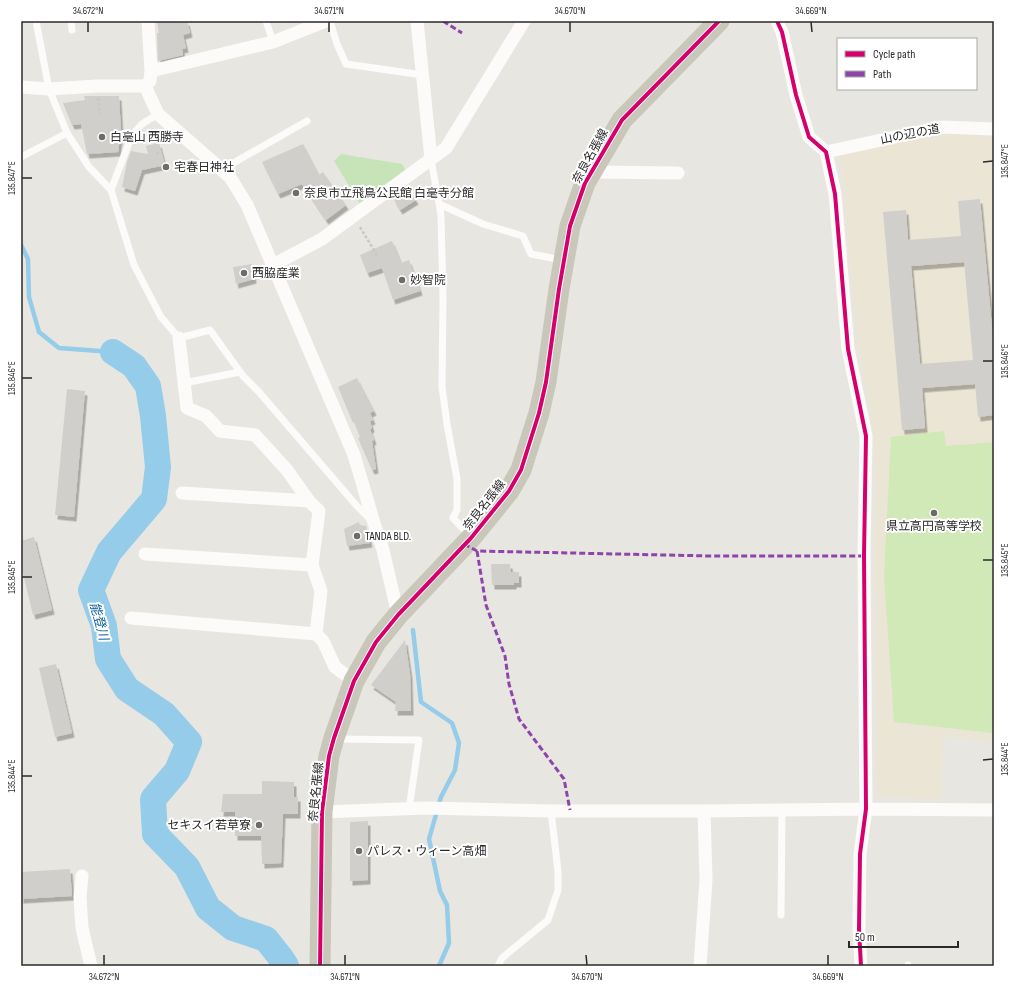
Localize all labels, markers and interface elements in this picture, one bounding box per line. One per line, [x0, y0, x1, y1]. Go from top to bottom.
text: 34.672°N [73, 5, 103, 17]
text: 34.671°N [314, 5, 344, 17]
text: 34.670°N [555, 5, 585, 17]
text: 34.669°N [795, 5, 827, 17]
legend [837, 38, 977, 90]
text: Cycle path [873, 47, 915, 62]
text: Path [873, 67, 891, 82]
street label: 山の辺の道 [879, 121, 941, 148]
street label: 奈良名張線 [569, 126, 612, 186]
place label: 白毫山 西勝寺 [110, 130, 184, 145]
marker: 白毫山 西勝寺 [97, 132, 107, 142]
text: 135.847°E [999, 144, 1011, 178]
place label: 宅春日神社 [174, 160, 234, 175]
text: 135.847°E [6, 161, 18, 195]
marker: 宅春日神社 [161, 162, 171, 172]
place label: 奈良市立飛鳥公民館 白毫寺分館 [304, 186, 474, 201]
marker: 奈良市立飛鳥公民館 白毫寺分館 [291, 188, 301, 198]
place label: 西脇産業 [252, 266, 300, 281]
marker: 西脇産業 [239, 268, 249, 278]
place label: 妙智院 [410, 273, 446, 288]
marker: 妙智院 [397, 275, 407, 285]
text: 135.846°E [999, 344, 1011, 378]
text: 135.846°E [6, 361, 18, 395]
street label: 奈良名張線 [460, 477, 509, 534]
marker: 県立高円高等学校 [929, 508, 939, 518]
place label: 県立高円高等学校 [886, 519, 982, 534]
place label: TANDA BLD. [365, 529, 411, 544]
marker: TANDA BLD. [352, 531, 362, 541]
text: 135.845°E [999, 543, 1011, 577]
text: 135.845°E [6, 560, 18, 594]
water label: 能登川 [86, 600, 112, 644]
text: 135.844°E [999, 742, 1011, 776]
text: 135.844°E [6, 759, 18, 793]
street label: 奈良名張線 [306, 761, 327, 823]
place label: セキスイ若草寮 [167, 818, 251, 833]
marker: セキスイ若草寮 [254, 820, 264, 830]
place label: パレス・ウィーン高畑 [367, 844, 486, 859]
marker: パレス・ウィーン高畑 [354, 846, 364, 856]
scale bar [849, 923, 958, 949]
text: 50 m [855, 930, 875, 945]
text: 34.672°N [89, 971, 119, 983]
text: 34.671°N [330, 971, 360, 983]
text: 34.670°N [572, 971, 602, 983]
text: 34.669°N [812, 971, 844, 983]

